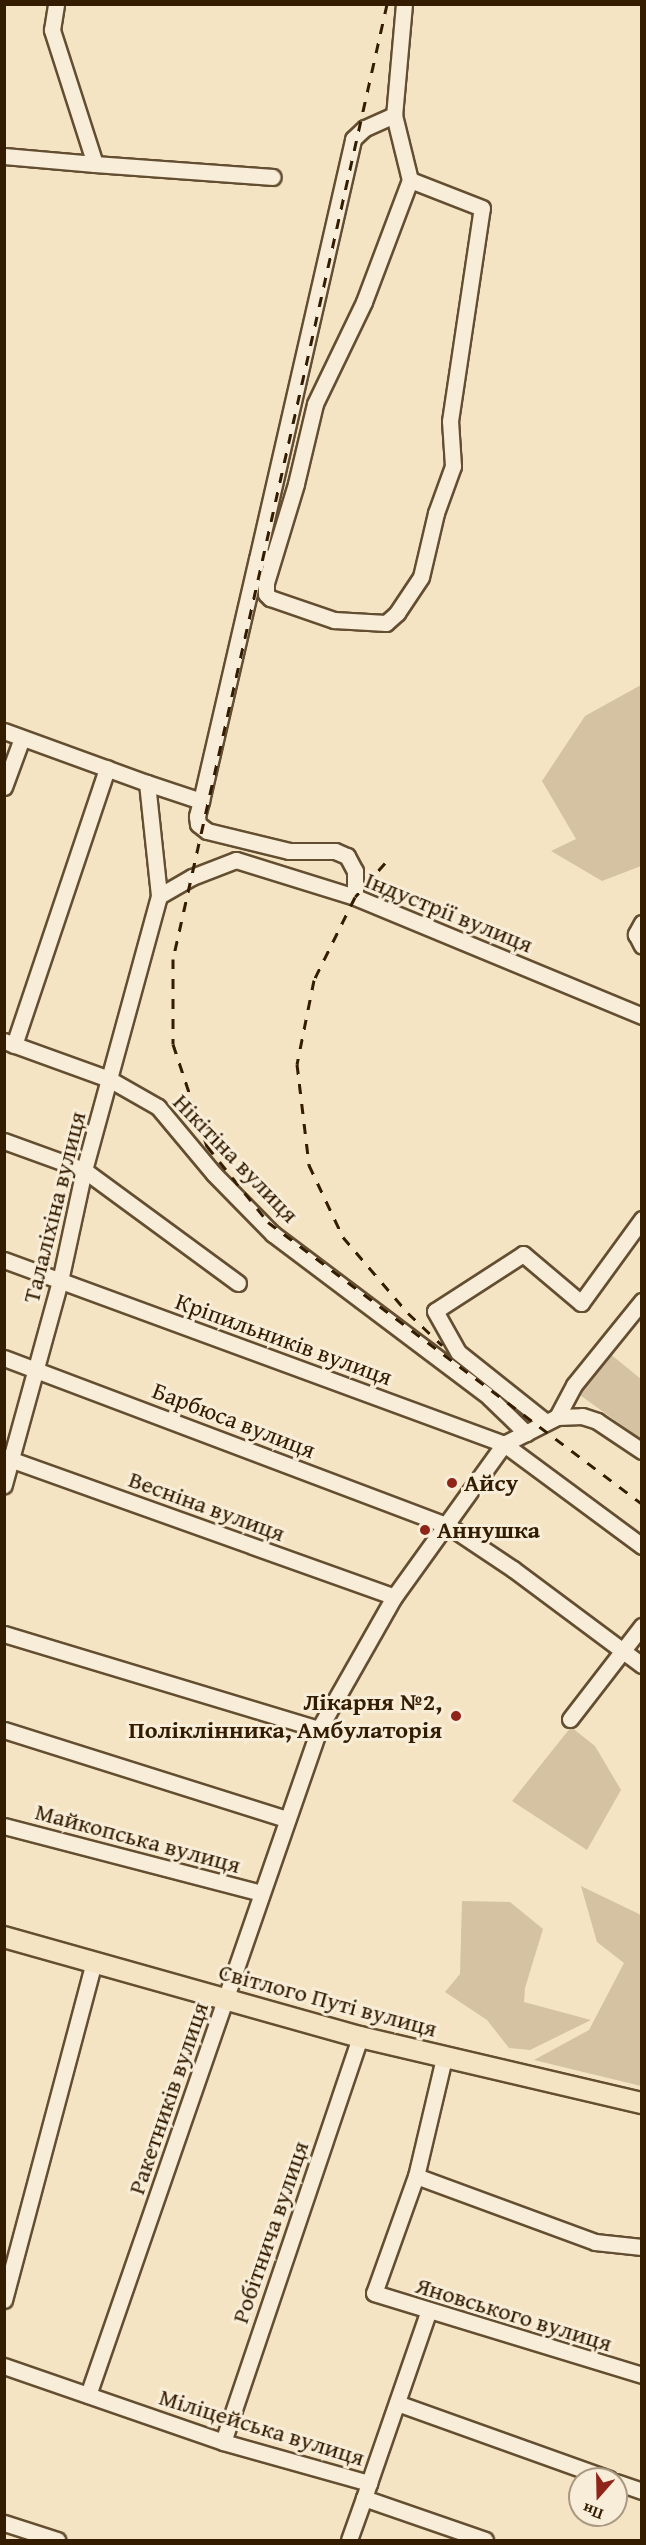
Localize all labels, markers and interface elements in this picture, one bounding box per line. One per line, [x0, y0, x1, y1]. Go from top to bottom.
street label: Індустрії вулиця [361, 865, 537, 959]
street label: Нікітіна вулиця [167, 1088, 305, 1228]
street label: Талаліхіна вулиця [16, 1108, 92, 1306]
street label: Кріпильників вулиця [172, 1286, 396, 1392]
street label: Барбюса вулиця [148, 1376, 320, 1464]
street label: Весніна вулиця [125, 1464, 289, 1548]
place label: Айсу [464, 1469, 518, 1497]
marker: Айсу [445, 1476, 459, 1490]
place label: Аннушка [437, 1516, 540, 1544]
marker: Аннушка [418, 1523, 432, 1537]
place label: Лікарня №2, Поліклінника, Амбулаторія [129, 1688, 442, 1744]
marker: Лікарня №2, Поліклінника, Амбулаторія [447, 1707, 465, 1725]
street label: Майкопська вулиця [32, 1797, 244, 1879]
street label: Світлого Путі вулиця [216, 1957, 440, 2043]
street label: Ракетників вулиця [122, 1998, 214, 2198]
street label: Робітнича вулиця [225, 2137, 315, 2327]
street label: Яновського вулиця [412, 2270, 616, 2358]
street label: Міліцейська вулиця [156, 2382, 368, 2472]
north arrow [568, 2467, 628, 2527]
text: Пн [579, 2497, 606, 2527]

